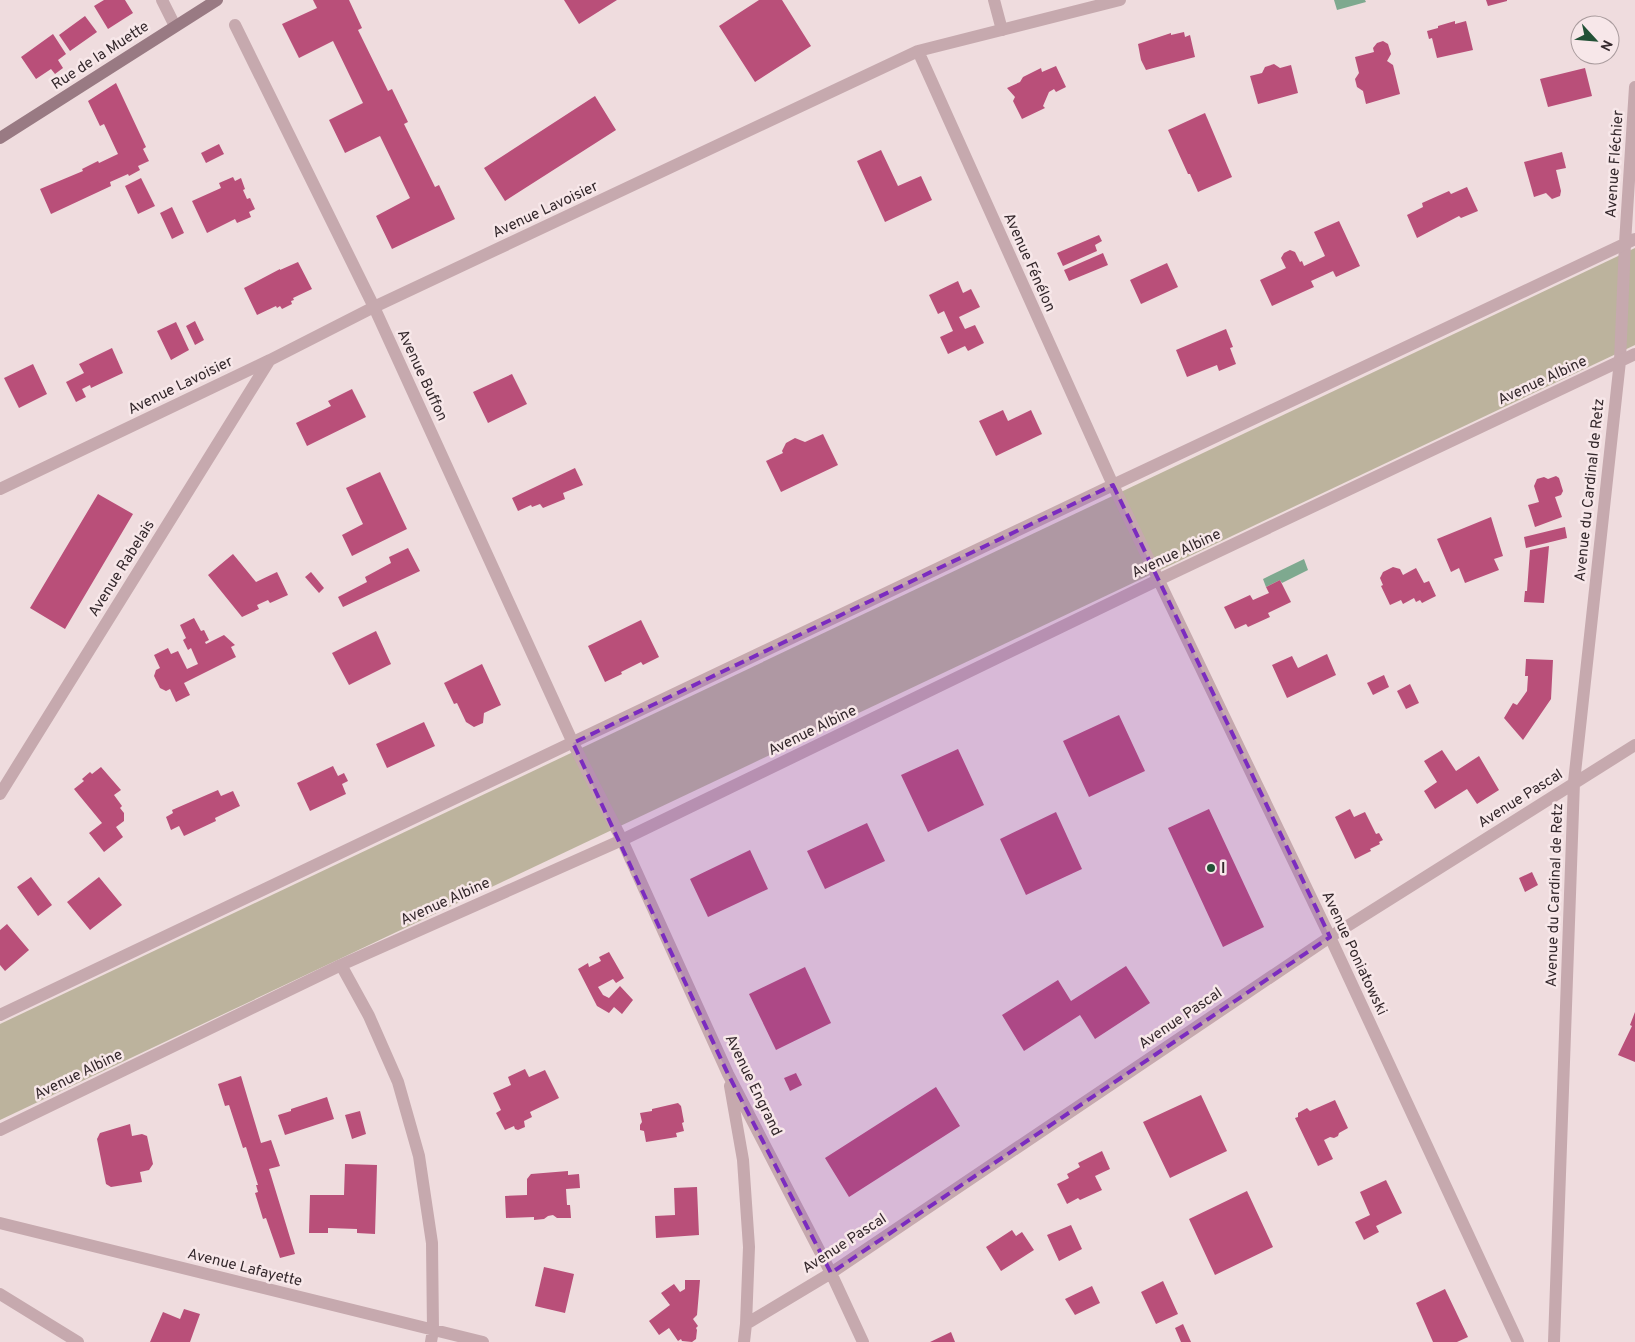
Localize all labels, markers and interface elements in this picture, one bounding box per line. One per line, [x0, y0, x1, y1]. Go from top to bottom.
north arrow [1570, 15, 1620, 65]
street label: Rue de la Muette [48, 18, 153, 95]
text: N [1595, 37, 1615, 53]
street label: Avenue Fléchier [1602, 109, 1629, 219]
street label: Avenue Lavoisier [490, 177, 602, 243]
street label: Avenue Fénélon [998, 210, 1059, 315]
street label: Avenue Buffon [392, 327, 451, 424]
street label: Avenue Albine [1495, 352, 1590, 410]
street label: Avenue Lavoisier [125, 353, 236, 420]
street label: Avenue du Cardinal de Retz [1571, 398, 1610, 583]
street label: Avenue Rabelais [85, 517, 160, 621]
street label: Avenue Albine [1129, 525, 1224, 583]
street label: Avenue Albine [765, 702, 860, 761]
street label: Avenue Pascal [1475, 766, 1567, 833]
street label: Avenue du Cardinal de Retz [1543, 803, 1568, 987]
place label: I [1221, 860, 1225, 879]
marker: I [1205, 862, 1217, 874]
street label: Avenue Albine [398, 874, 493, 931]
street label: Avenue Poniatowski [1317, 889, 1391, 1019]
street label: Avenue Pascal [1135, 984, 1226, 1054]
street label: Avenue Engrand [720, 1032, 785, 1139]
street label: Avenue Albine [31, 1046, 126, 1105]
street label: Avenue Pascal [799, 1210, 891, 1279]
street label: Avenue Lafayette [185, 1245, 304, 1292]

